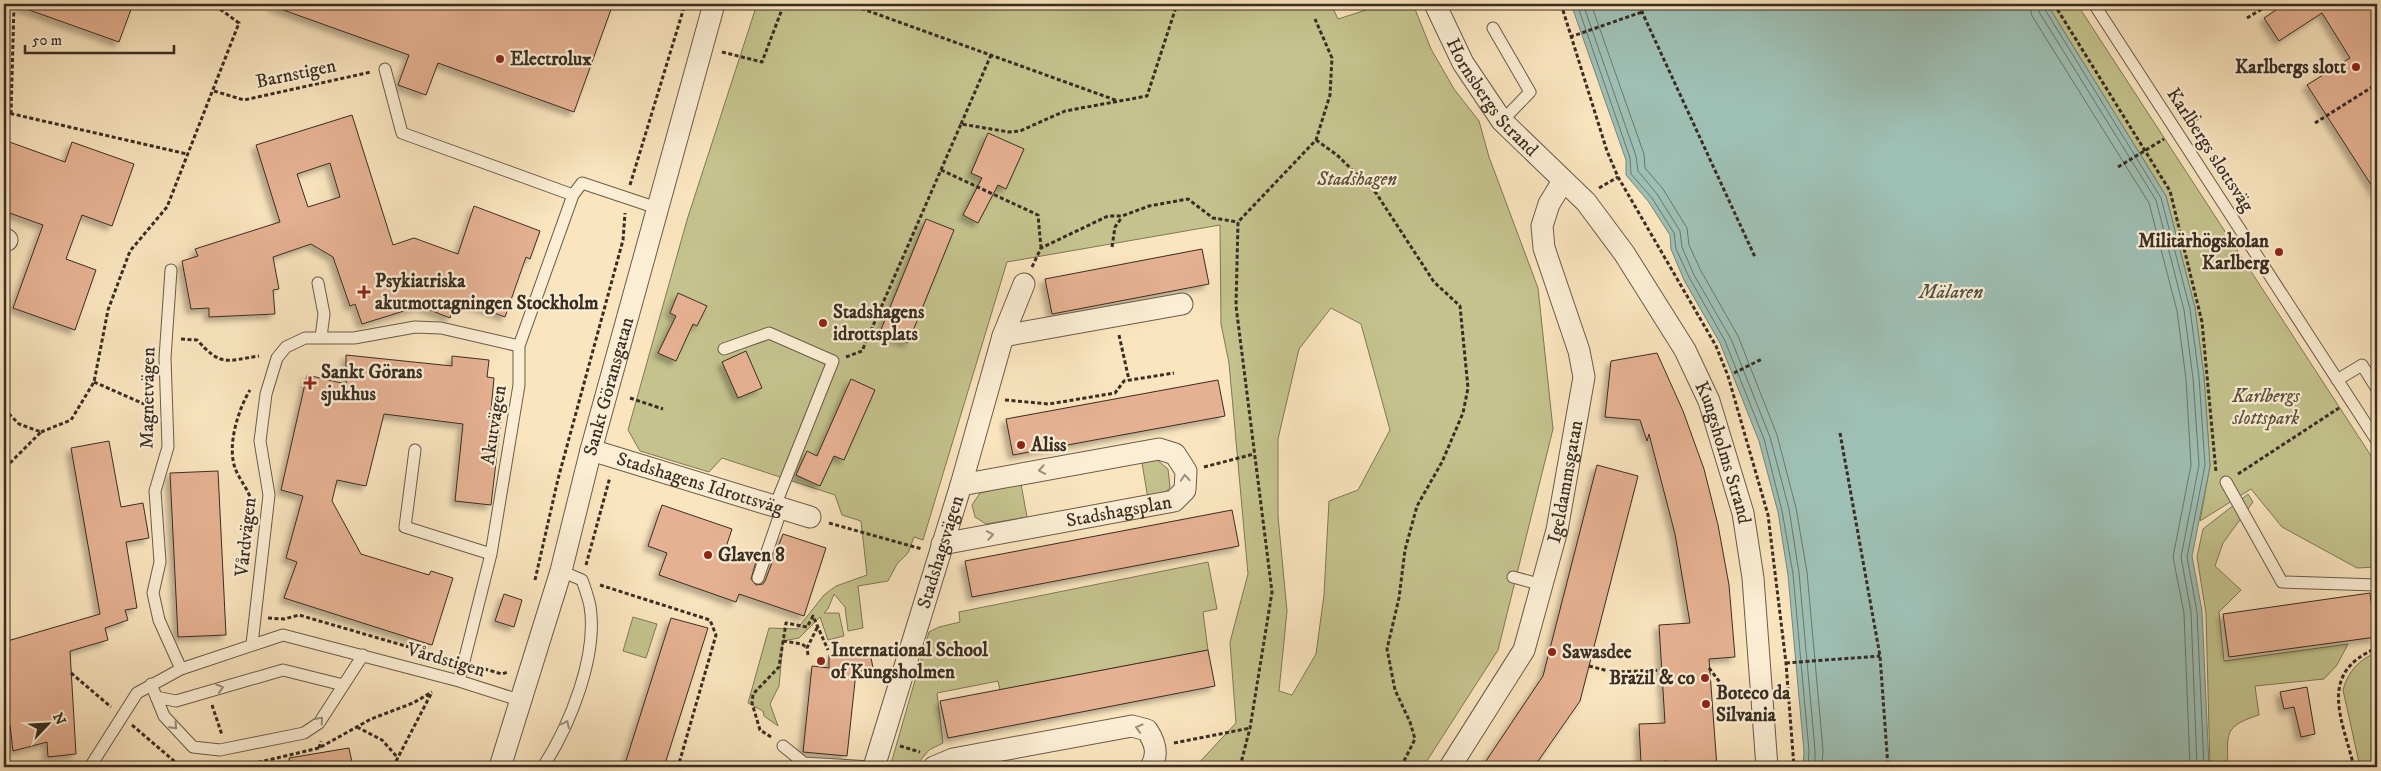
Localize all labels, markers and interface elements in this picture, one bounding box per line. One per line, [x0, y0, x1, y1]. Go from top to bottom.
scale bar [25, 22, 174, 54]
text: 50 m [32, 31, 62, 50]
street label: Hornsbergs Strand [1441, 34, 1543, 162]
place label: Electrolux [510, 48, 592, 71]
marker: Electrolux [494, 53, 506, 65]
street label: Barnstigen [254, 54, 338, 94]
place label: Karlbergs slott [2235, 56, 2347, 79]
marker: Karlbergs slott [2350, 61, 2362, 73]
street label: Karlbergs slottsväg [2161, 84, 2259, 217]
park label: Stadshagen [1316, 168, 1397, 191]
place label: Militärhögskolan Karlberg [2138, 230, 2270, 275]
marker: Militärhögskolan Karlberg [2273, 246, 2285, 258]
place label: Psykiatriska akutmottagningen Stockholm [375, 270, 599, 315]
water label: Mälaren [1917, 280, 1983, 305]
marker: Psykiatriska akutmottagningen Stockholm [357, 285, 371, 299]
place label: Stadshagens idrottsplats [833, 301, 925, 346]
street label: Sankt Göransgatan [579, 314, 639, 458]
marker: Stadshagens idrottsplats [817, 317, 829, 329]
street label: Magnetvägen [136, 347, 160, 449]
place label: Sankt Görans sjukhus [321, 361, 423, 407]
marker: Sankt Görans sjukhus [303, 376, 317, 390]
street label: Kungsholms Strand [1690, 378, 1756, 526]
street label: Akutvägen [476, 384, 512, 466]
park label: Karlbergs slottspark [2231, 385, 2301, 431]
street label: Igeldammsgatan [1542, 418, 1588, 546]
place label: Aliss [1030, 434, 1067, 457]
marker: Aliss [1015, 439, 1027, 451]
street label: Stadshagens Idrottsväg [614, 447, 787, 520]
one-way arrow [1037, 464, 1046, 475]
one-way arrow [1179, 473, 1190, 481]
street label: Stadshagsplan [1064, 490, 1174, 532]
street label: Stadshagsvägen [912, 493, 969, 611]
street label: Vårdvägen [230, 496, 262, 579]
one-way arrow [986, 530, 995, 540]
place label: Glaven 8 [718, 544, 785, 567]
marker: Glaven 8 [702, 549, 714, 561]
street label: Vårdstigen [403, 638, 488, 682]
place label: International School of Kungsholmen [831, 639, 988, 684]
place label: Sawasdee [1562, 641, 1632, 664]
marker: Sawasdee [1546, 646, 1558, 658]
marker: International School of Kungsholmen [815, 655, 827, 667]
place label: Brazil & co [1609, 667, 1695, 690]
marker: Brazil & co [1699, 672, 1711, 684]
place label: Boteco da Silvania [1716, 682, 1791, 727]
one-way arrow [216, 684, 224, 694]
north arrow [22, 698, 72, 748]
marker: Boteco da Silvania [1700, 698, 1712, 710]
text: N [48, 710, 70, 728]
one-way arrow [314, 716, 323, 725]
one-way arrow [560, 720, 570, 729]
one-way arrow [168, 721, 177, 730]
one-way arrow [1135, 724, 1144, 734]

